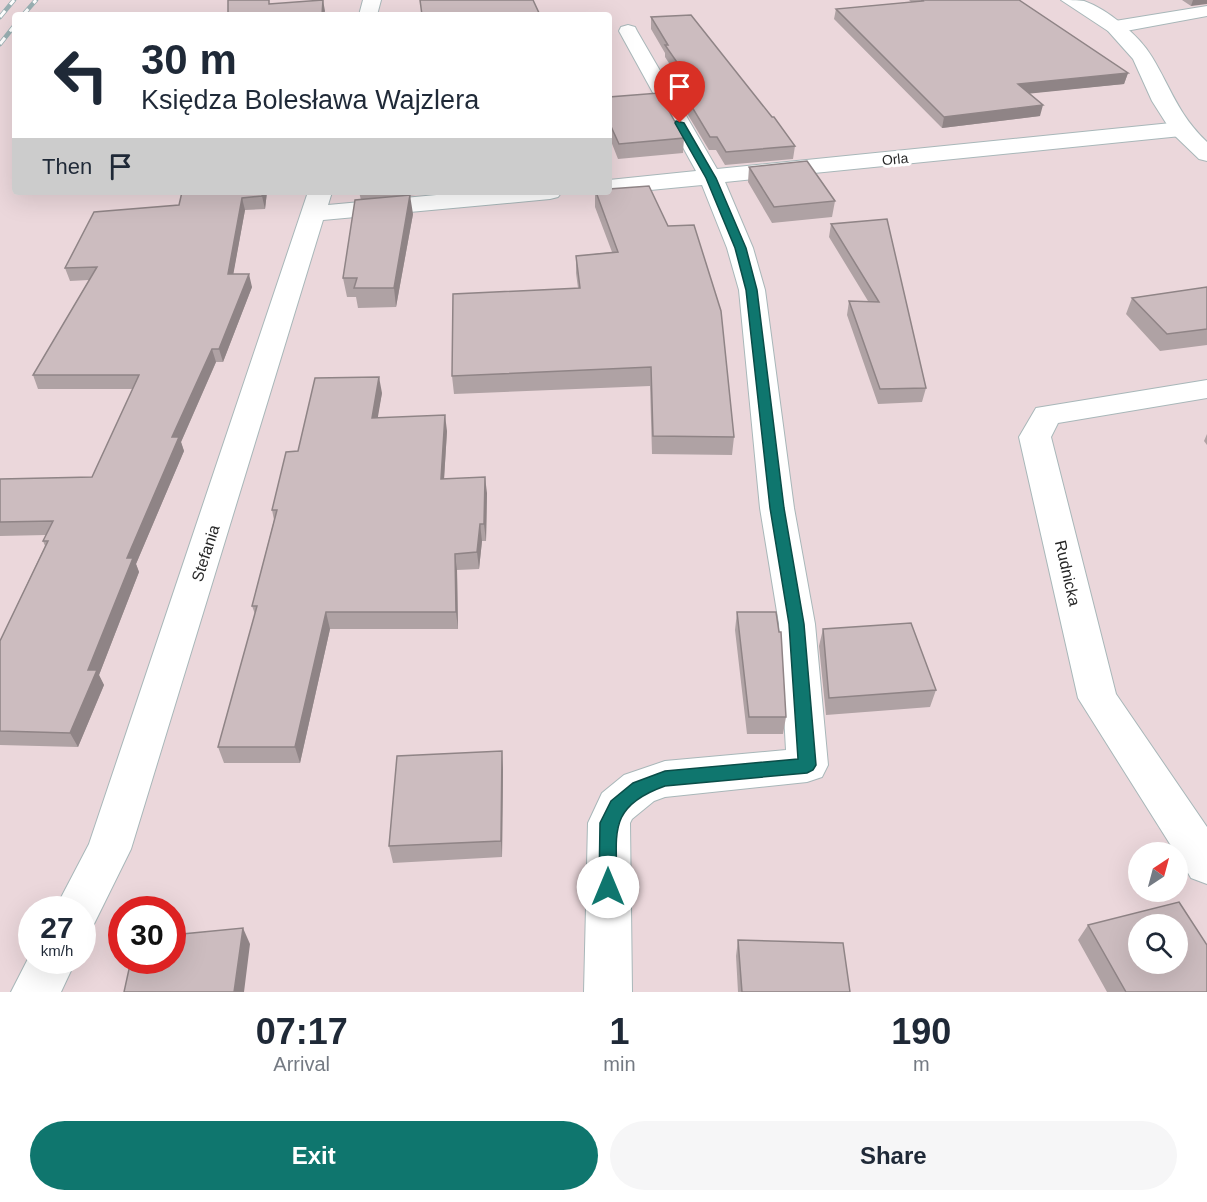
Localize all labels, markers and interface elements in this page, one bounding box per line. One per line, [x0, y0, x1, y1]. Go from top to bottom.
icon: left [42, 36, 120, 114]
text: 30 m [141, 36, 237, 83]
pin [654, 61, 705, 123]
icon: arrive [663, 70, 696, 103]
text: Księdza Bolesława Wajzlera [141, 85, 479, 115]
icon: arrive [104, 150, 137, 183]
street label: Orla [881, 150, 909, 168]
text: Then [42, 154, 92, 179]
street label: Stefania [188, 523, 223, 584]
street label: Rudnicka [1052, 539, 1083, 608]
north arrow [1128, 842, 1188, 902]
map controls [1128, 842, 1188, 974]
position arrow [576, 855, 640, 919]
speed limit sign: 30 [108, 896, 186, 974]
text: 27 [40, 911, 74, 944]
button: search [1128, 914, 1188, 974]
text: km/h [41, 942, 73, 959]
text: 07:17 [256, 1011, 348, 1052]
text: 1 [609, 1011, 629, 1052]
text: 190 [891, 1011, 951, 1052]
text: Arrival [273, 1053, 330, 1075]
text: min [603, 1053, 636, 1075]
text: m [913, 1053, 930, 1075]
button: Exit [30, 1121, 598, 1190]
button: Share [610, 1121, 1177, 1190]

